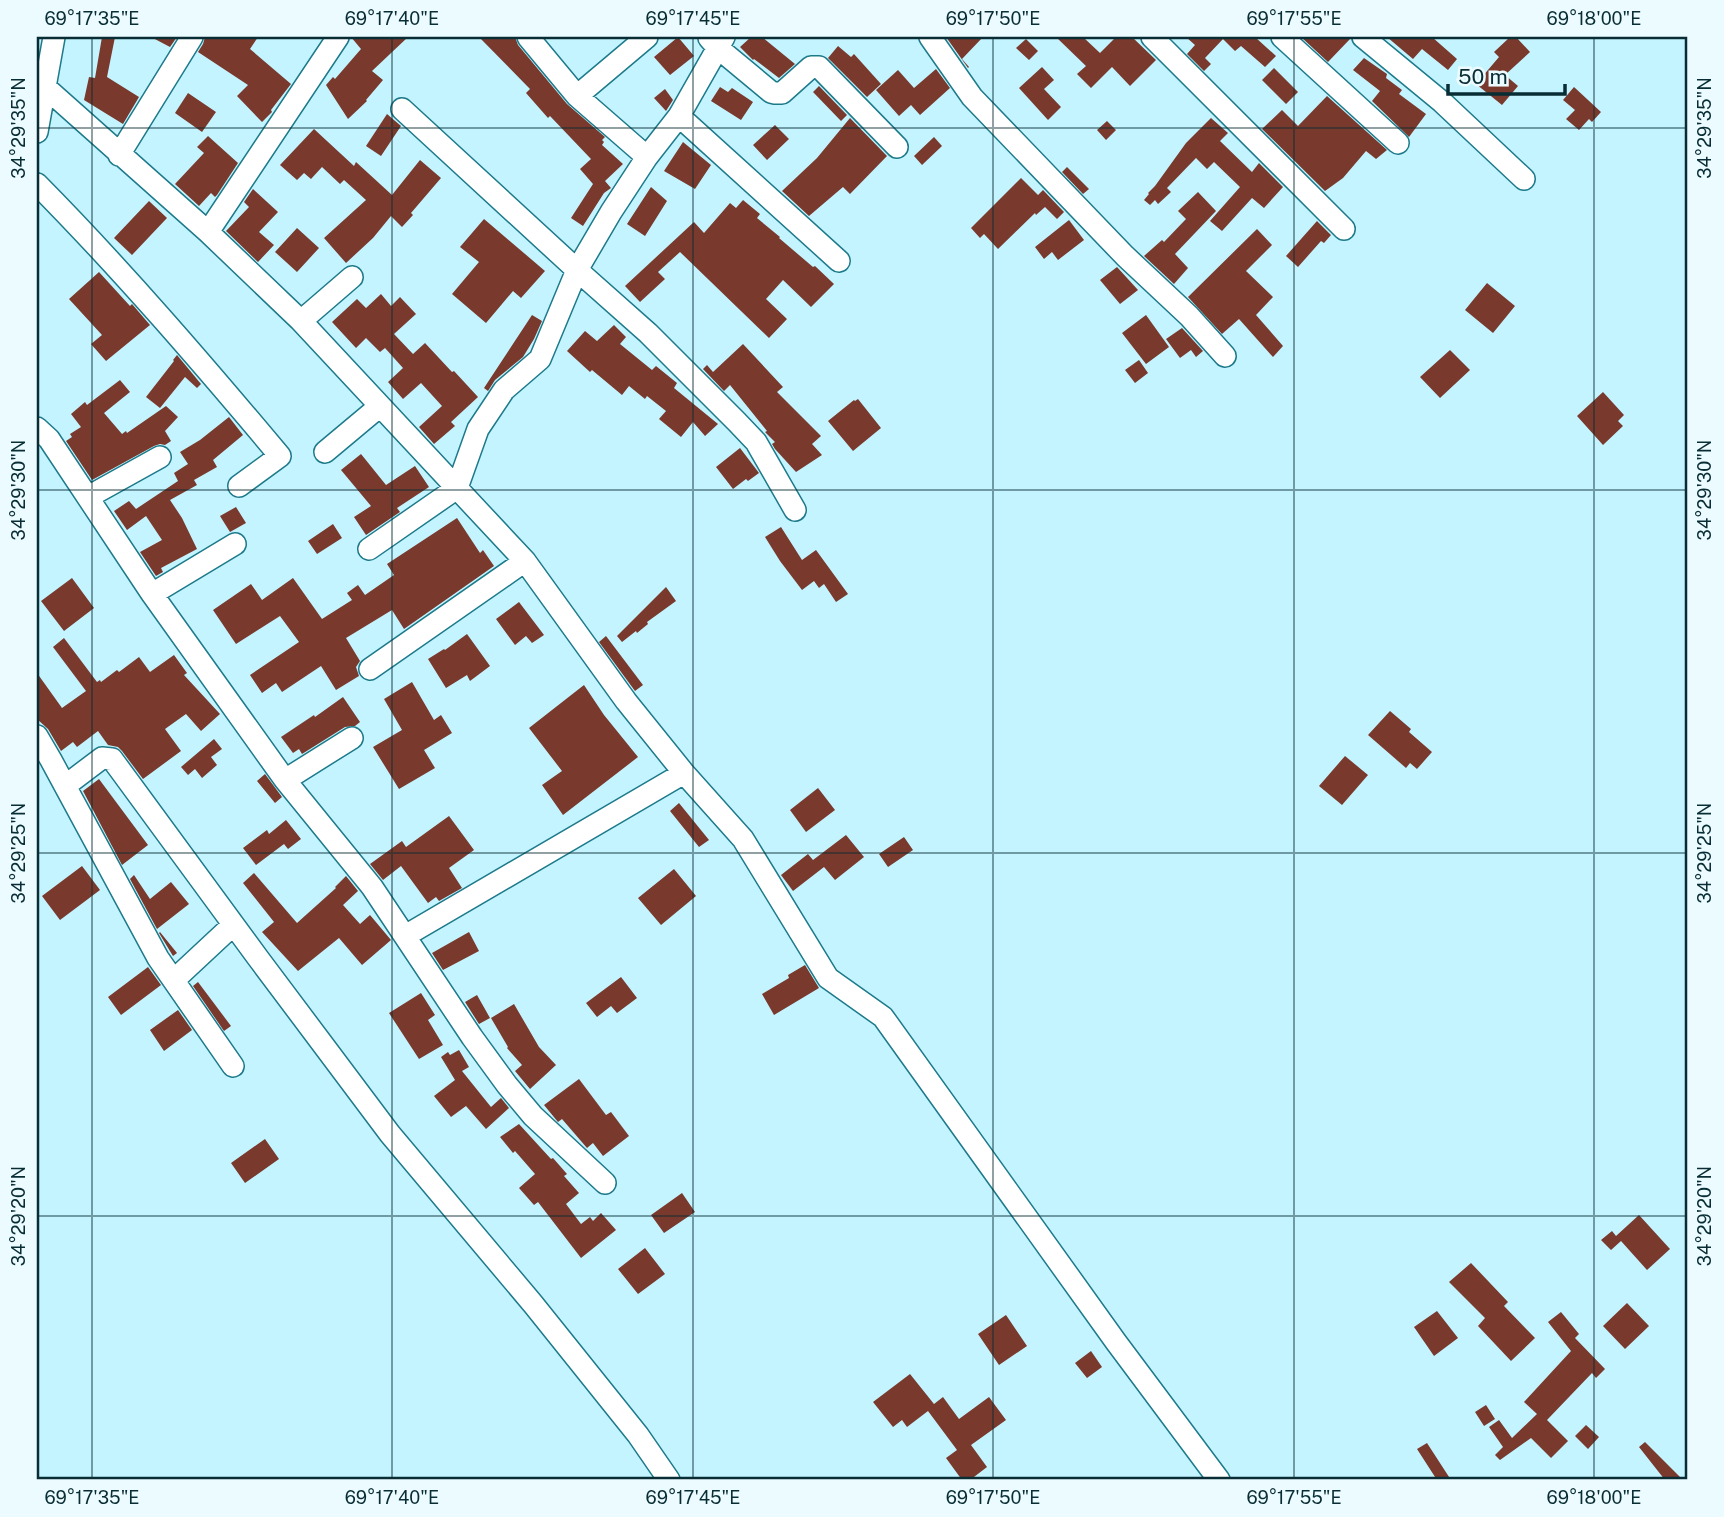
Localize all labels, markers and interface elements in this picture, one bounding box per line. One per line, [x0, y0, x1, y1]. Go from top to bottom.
text: 69°17'35"E [45, 8, 139, 29]
text: 69°17'40"E [345, 8, 439, 29]
text: 69°17'45"E [646, 8, 740, 29]
text: 69°17'50"E [946, 8, 1040, 29]
text: 69°17'55"E [1246, 8, 1342, 29]
text: 69°18'00"E [1547, 8, 1641, 29]
scale bar [1448, 52, 1565, 96]
text: 50 m [1458, 64, 1508, 89]
text: 34°29'35"N [8, 77, 29, 179]
text: 34°29'35"N [1694, 77, 1715, 179]
text: 34°29'30"N [8, 440, 29, 540]
text: 34°29'30"N [1694, 440, 1715, 540]
text: 34°29'25"N [8, 803, 29, 903]
text: 34°29'25"N [1694, 803, 1715, 903]
text: 34°29'20"N [8, 1166, 29, 1266]
text: 34°29'20"N [1694, 1166, 1715, 1266]
text: 69°17'35"E [45, 1487, 139, 1508]
text: 69°17'40"E [345, 1487, 439, 1508]
text: 69°17'45"E [646, 1487, 740, 1508]
text: 69°17'50"E [946, 1487, 1040, 1508]
text: 69°17'55"E [1246, 1487, 1342, 1508]
text: 69°18'00"E [1547, 1487, 1641, 1508]

